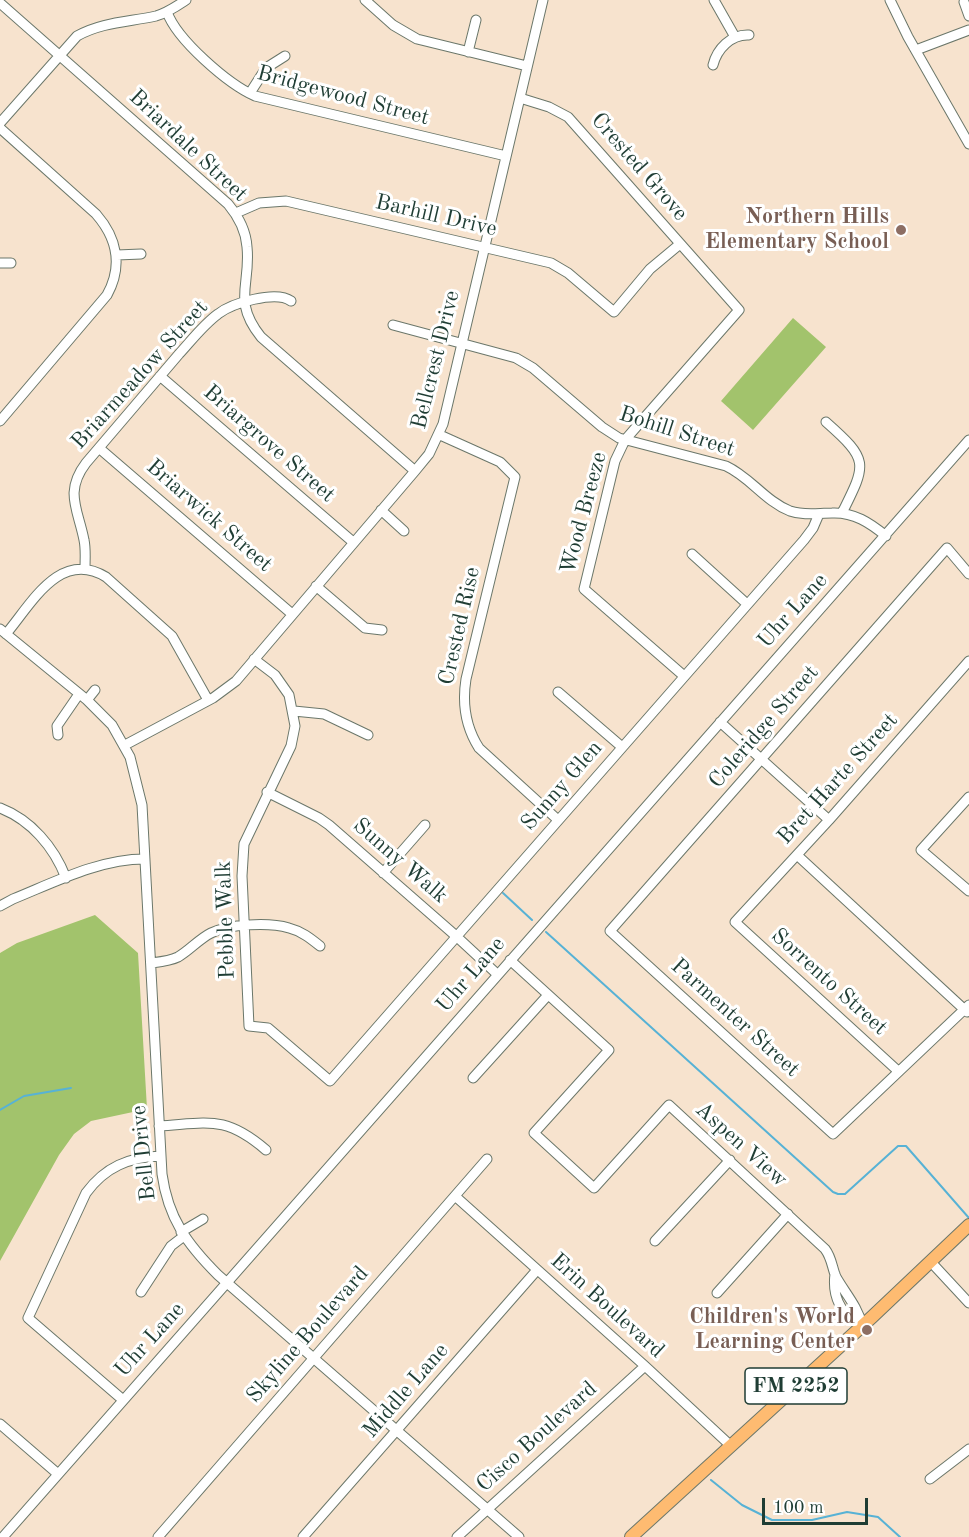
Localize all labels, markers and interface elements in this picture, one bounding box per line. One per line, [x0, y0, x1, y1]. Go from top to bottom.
street label: Bridgewood Street [254, 60, 432, 132]
street label: Briardale Street [123, 84, 253, 208]
street label: Crested Grove [585, 108, 693, 226]
street label: Barhill Drive [373, 189, 499, 243]
place label: Northern Hills Elementary School [705, 204, 889, 255]
marker: Northern Hills Elementary School [894, 223, 908, 237]
street label: Bellcrest Drive [406, 288, 466, 432]
street label: Briarmeadow Street [66, 295, 214, 455]
street label: Briargrove Street [198, 380, 340, 508]
street label: Bohill Street [616, 401, 738, 463]
street label: Wood Breeze [555, 449, 613, 577]
street label: Briarwick Street [141, 454, 277, 578]
street label: Crested Rise [434, 564, 486, 688]
street label: Uhr Lane [752, 568, 834, 654]
street label: Coleridge Street [703, 660, 825, 794]
street label: Bret Harte Street [772, 708, 904, 850]
street label: Sunny Glen [516, 736, 608, 836]
street label: Sunny Walk [347, 813, 453, 909]
street label: Pebble Walk [211, 860, 241, 980]
street label: Sorrento Street [765, 923, 893, 1041]
street label: Uhr Lane [431, 932, 511, 1018]
street label: Parmenter Street [665, 953, 805, 1083]
street label: Aspen View [689, 1097, 793, 1193]
street label: Bell Drive [126, 1104, 162, 1202]
street label: Erin Boulevard [545, 1248, 669, 1364]
street label: Skyline Boulevard [241, 1261, 375, 1409]
street label: Uhr Lane [109, 1297, 191, 1383]
place label: Children's World Learning Center [689, 1304, 855, 1356]
marker: Children's World Learning Center [860, 1323, 874, 1337]
street label: Middle Lane [358, 1338, 454, 1444]
road number: FM 2252 [745, 1368, 847, 1404]
street label: Cisco Boulevard [471, 1376, 603, 1498]
scale bar [765, 1486, 872, 1524]
text: 100 m [773, 1499, 824, 1517]

